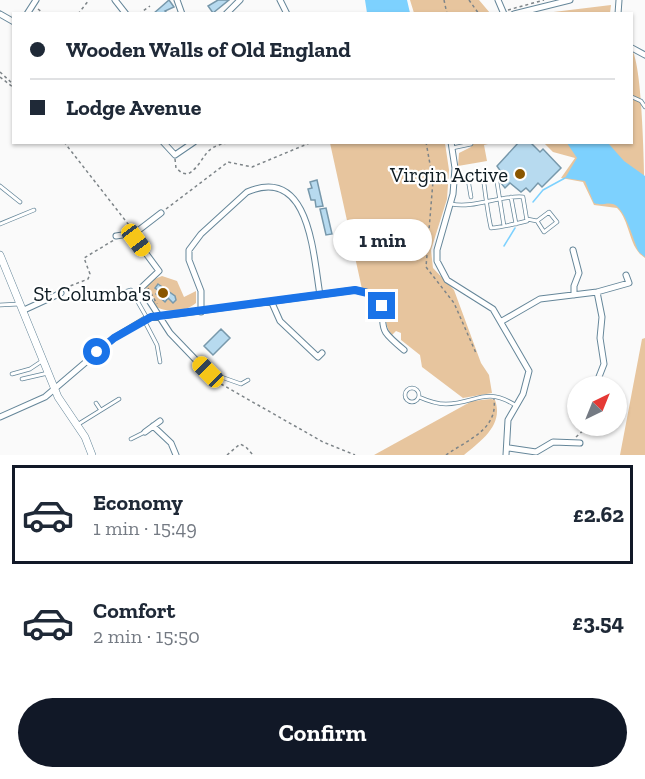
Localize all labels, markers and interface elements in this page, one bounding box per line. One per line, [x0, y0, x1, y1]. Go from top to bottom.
text: Wooden Walls of Old England [66, 36, 351, 63]
text: Lodge Avenue [66, 94, 201, 121]
place label: Virgin Active [389, 162, 508, 187]
marker: Virgin Active [513, 167, 527, 181]
callout: 1 min [332, 219, 431, 261]
car [118, 220, 154, 260]
text: 1 min [359, 228, 406, 252]
place label: St Columba's [33, 281, 151, 306]
marker: St Columba's [156, 286, 170, 300]
route end [368, 292, 395, 319]
route start [83, 338, 110, 365]
car [189, 353, 227, 391]
north arrow [567, 376, 627, 436]
map controls [567, 376, 627, 436]
icon: car [21, 488, 75, 542]
text: Economy [93, 489, 183, 516]
text: £2.62 [573, 501, 624, 528]
text: 1 min · 15:49 [93, 516, 197, 540]
icon: car [21, 596, 75, 650]
text: Comfort [93, 597, 175, 624]
text: £3.54 [572, 609, 624, 636]
text: 2 min · 15:50 [93, 624, 200, 648]
button: Confirm [18, 698, 627, 767]

